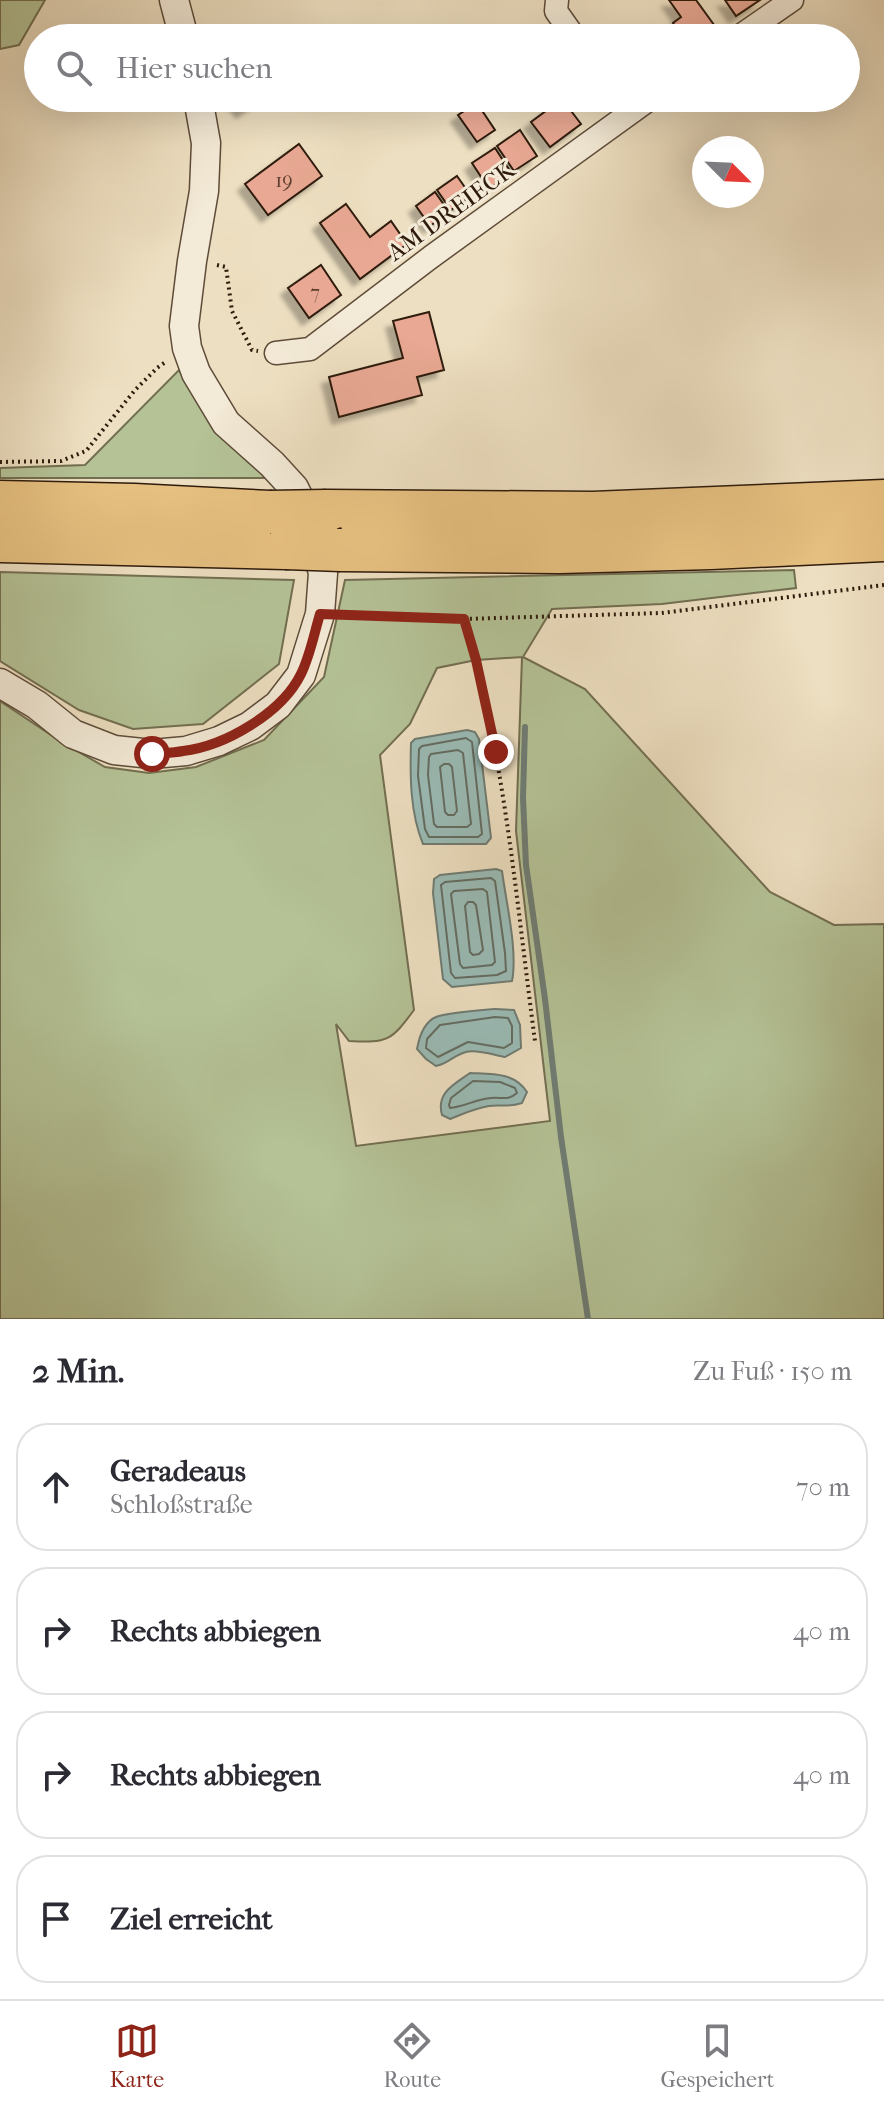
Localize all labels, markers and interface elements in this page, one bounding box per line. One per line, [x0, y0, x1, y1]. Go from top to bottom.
search box [24, 24, 860, 112]
icon: search [52, 46, 96, 90]
text: Hier suchen [116, 51, 272, 86]
north arrow [692, 136, 764, 208]
street label: AM DREIECK [381, 155, 521, 267]
house number: 19 [275, 169, 293, 192]
house number: 7 [310, 281, 320, 304]
route end [478, 734, 514, 770]
route start [134, 736, 170, 772]
text: 2 Min. [32, 1351, 124, 1391]
text: Zu Fuß · 150 m [693, 1356, 852, 1387]
text: Geradeaus [110, 1454, 246, 1489]
icon: ahead [34, 1465, 78, 1509]
text: 70 m [796, 1472, 850, 1503]
text: Schloßstraße [110, 1489, 253, 1520]
icon: right [34, 1609, 78, 1653]
text: Rechts abbiegen [110, 1614, 321, 1649]
text: 40 m [793, 1616, 850, 1647]
icon: right [34, 1753, 78, 1797]
text: Rechts abbiegen [110, 1758, 321, 1793]
text: 40 m [793, 1760, 850, 1791]
icon: arrive [34, 1897, 78, 1941]
text: Ziel erreicht [110, 1902, 272, 1937]
tab: Karte [110, 2019, 164, 2093]
tab: Route [384, 2019, 441, 2093]
tab: Gespeichert [661, 2019, 774, 2093]

